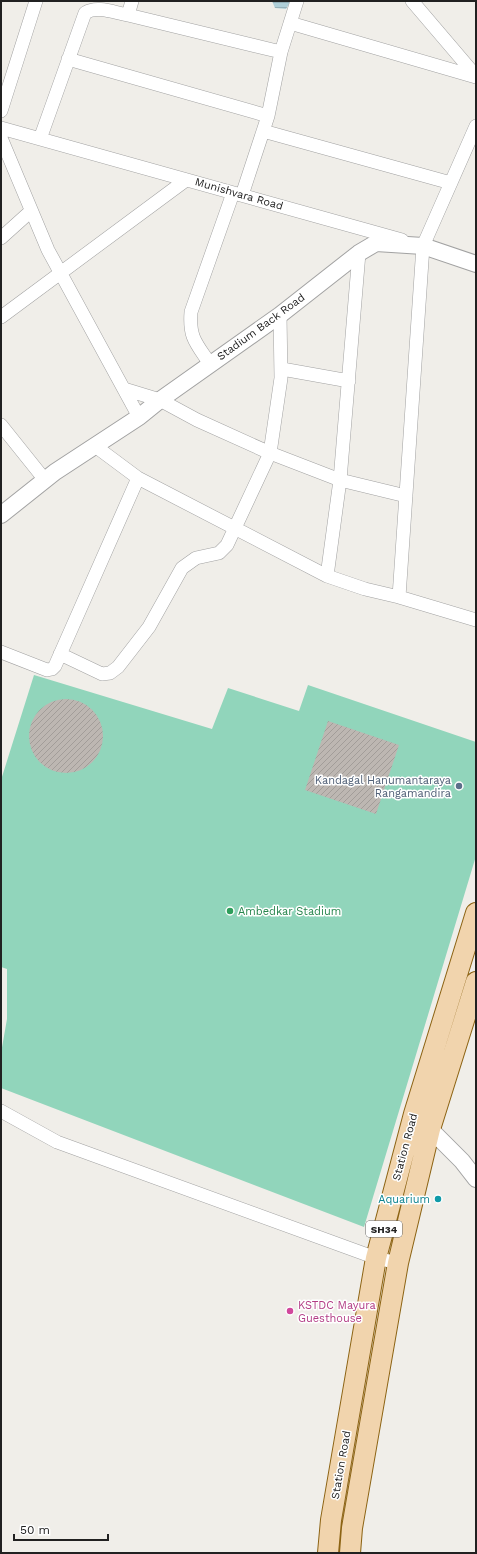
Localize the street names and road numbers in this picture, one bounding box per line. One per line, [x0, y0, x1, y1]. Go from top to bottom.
street label: Munishvara Road [193, 175, 285, 213]
street label: Stadium Back Road [215, 291, 307, 363]
street label: Station Road [390, 1112, 420, 1182]
road number: SH34 [366, 1221, 402, 1237]
street label: Station Road [329, 1430, 353, 1500]

